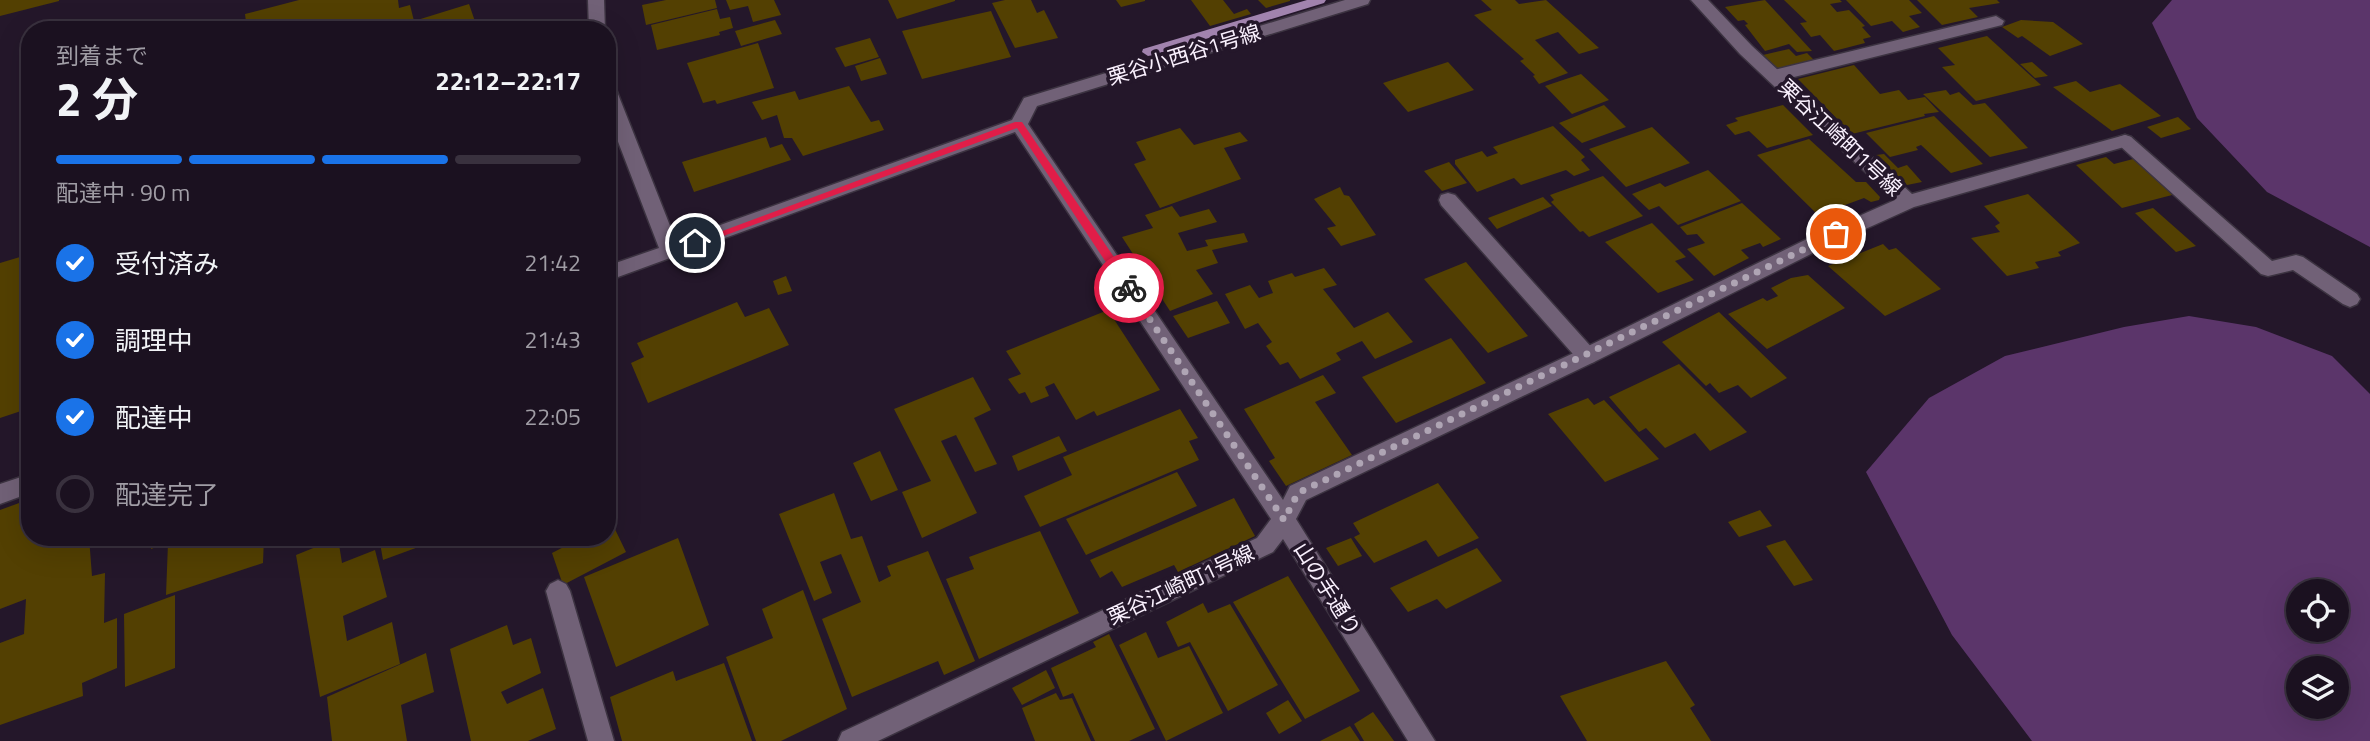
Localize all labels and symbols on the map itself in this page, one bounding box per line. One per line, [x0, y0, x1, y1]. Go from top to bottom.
street label: 栗谷小西谷1号線 [1103, 16, 1264, 93]
street label: 栗谷江崎町1号線 [1772, 71, 1910, 203]
pin [1806, 204, 1866, 264]
pin [665, 213, 725, 273]
courier [1094, 253, 1164, 323]
street label: 山の手通り [1286, 535, 1369, 641]
street label: 栗谷江崎町1号線 [1102, 536, 1259, 632]

